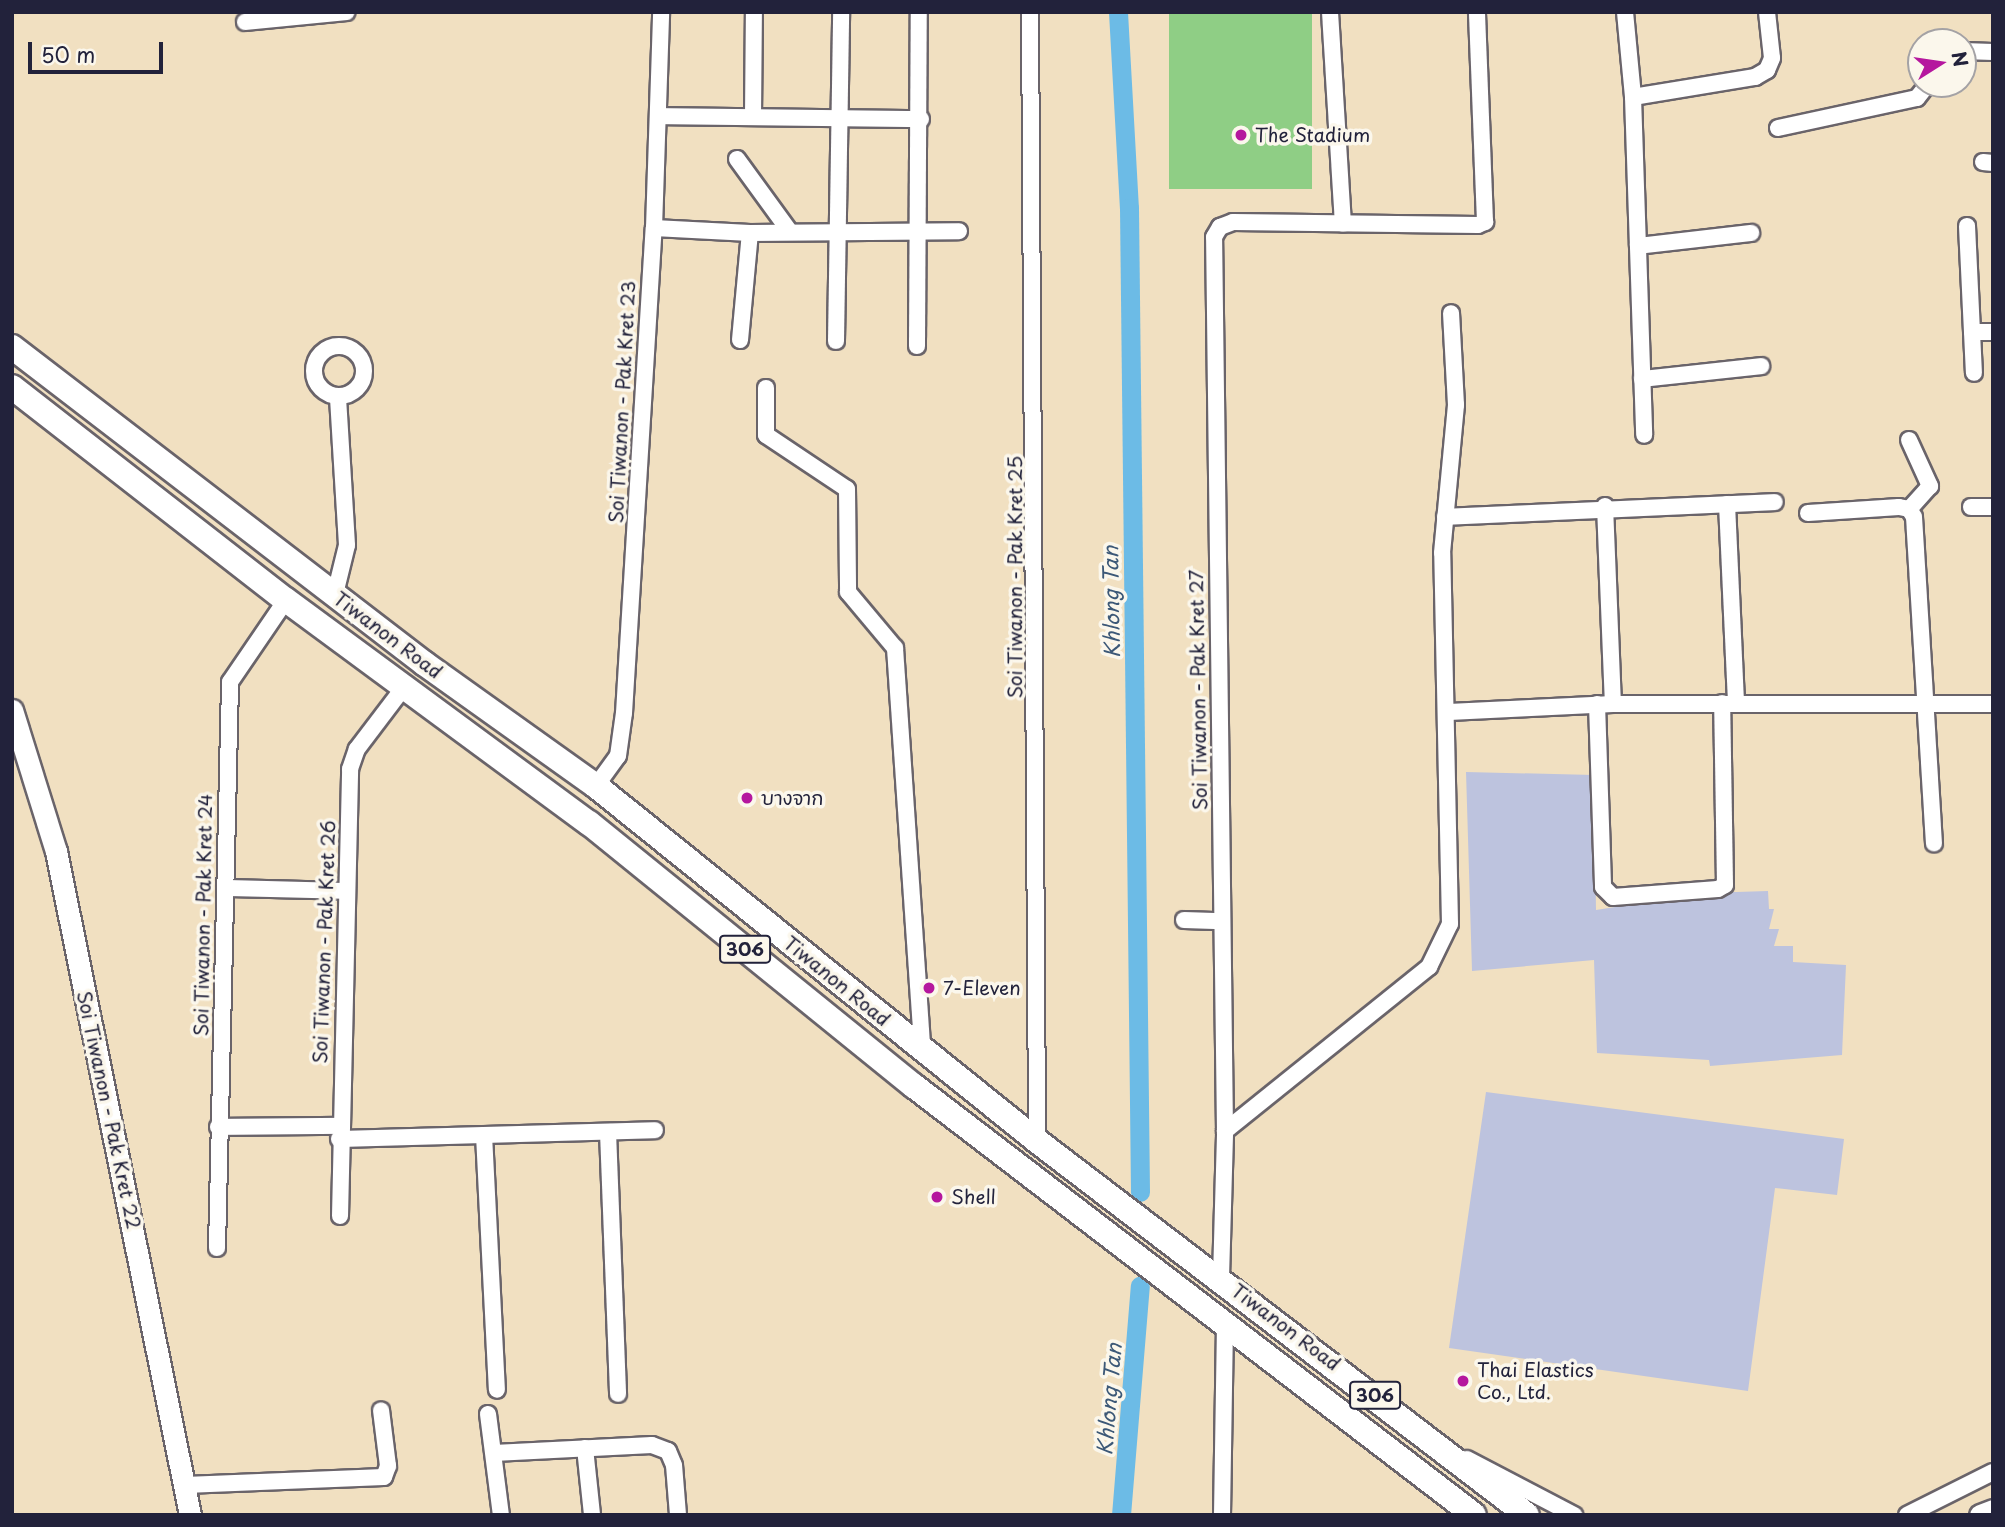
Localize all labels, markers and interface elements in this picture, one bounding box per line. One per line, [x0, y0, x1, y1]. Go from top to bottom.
scale bar [32, 28, 166, 72]
north arrow [1907, 28, 1977, 98]
text: 50 m [41, 38, 95, 70]
text: N [1945, 49, 1976, 69]
place label: The Stadium [1255, 124, 1370, 146]
marker: The Stadium [1233, 127, 1249, 143]
street label: Soi Tiwanon - Pak Kret 23 [604, 280, 640, 524]
street label: Soi Tiwanon - Pak Kret 25 [1004, 455, 1026, 699]
water label: Khlong Tan [1096, 546, 1124, 658]
street label: Soi Tiwanon - Pak Kret 27 [1184, 569, 1212, 811]
street label: Tiwanon Road [329, 587, 447, 683]
place label: บางจาก [761, 787, 824, 809]
marker: บางจาก [739, 790, 755, 806]
street label: Soi Tiwanon - Pak Kret 24 [189, 793, 217, 1037]
street label: Soi Tiwanon - Pak Kret 26 [308, 820, 340, 1064]
street label: Tiwanon Road [779, 931, 895, 1031]
road number: 306 [719, 934, 771, 964]
place label: 7-Eleven [943, 977, 1021, 999]
marker: 7-Eleven [921, 980, 937, 996]
street label: Soi Tiwanon - Pak Kret 22 [72, 988, 146, 1232]
place label: Shell [951, 1186, 996, 1208]
marker: Shell [929, 1189, 945, 1205]
street label: Tiwanon Road [1227, 1279, 1345, 1375]
water label: Khlong Tan [1091, 1342, 1125, 1456]
place label: Thai Elastics Co., Ltd. [1477, 1359, 1593, 1403]
marker: Thai Elastics Co., Ltd. [1455, 1373, 1471, 1389]
road number: 306 [1349, 1380, 1401, 1410]

